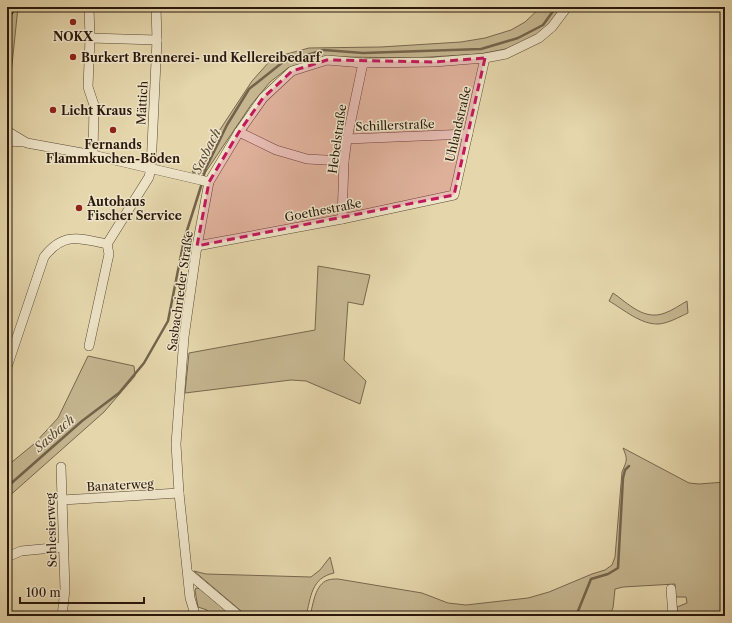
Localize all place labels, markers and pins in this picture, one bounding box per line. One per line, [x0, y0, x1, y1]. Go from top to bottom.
marker: NOKX [68, 17, 78, 27]
place label: NOKX [53, 29, 94, 44]
place label: Burkert Brennerei- und Kellereibedarf [81, 50, 322, 65]
marker: Burkert Brennerei- und Kellereibedarf [68, 52, 78, 62]
place label: Licht Kraus [61, 103, 132, 118]
marker: Licht Kraus [48, 105, 58, 115]
marker: Fernands Flammkuchen-Böden [108, 125, 118, 135]
place label: Fernands Flammkuchen-Böden [46, 137, 181, 166]
place label: Autohaus Fischer Service [86, 194, 182, 223]
marker: Autohaus Fischer Service [74, 203, 84, 213]

